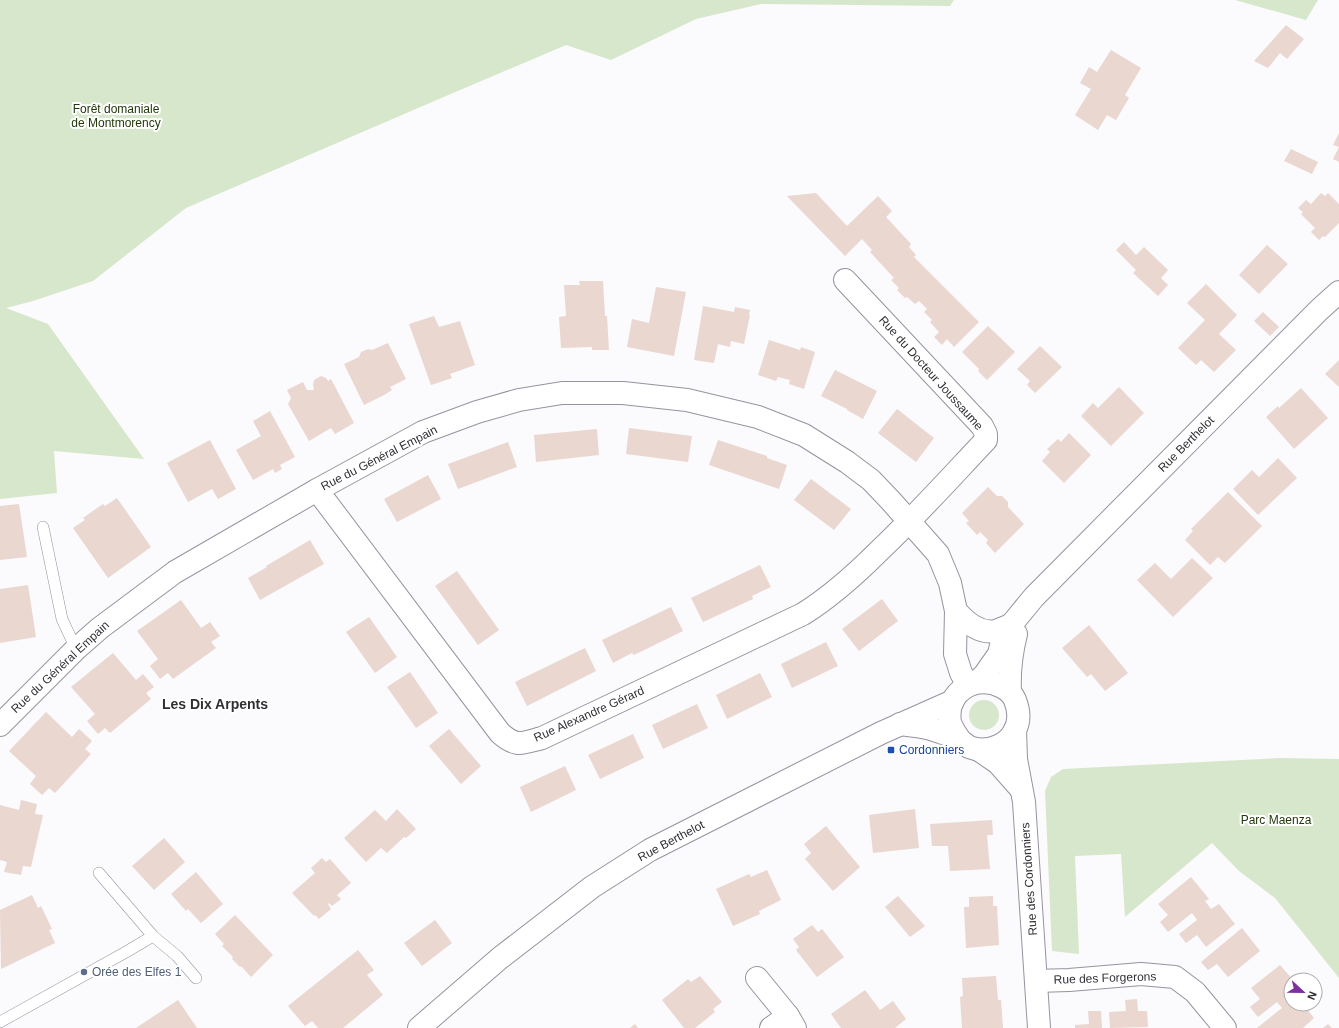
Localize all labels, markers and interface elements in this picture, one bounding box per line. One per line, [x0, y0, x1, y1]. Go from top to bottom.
park label: Forêt domaniale de Montmorency [71, 102, 161, 130]
street label: Rue du Docteur Joussaume [876, 313, 986, 433]
street label: Rue Berthelot [1155, 413, 1217, 475]
street label: Rue du Général Empain [318, 423, 440, 493]
street label: Rue du Général Empain [8, 618, 112, 716]
street label: Rue Alexandre Gérard [532, 683, 646, 745]
district label: Les Dix Arpents [162, 696, 268, 712]
place label: Cordonniers [899, 743, 964, 757]
marker: Cordonniers [886, 745, 896, 755]
park label: Parc Maenza [1241, 813, 1312, 827]
street label: Rue Berthelot [635, 817, 707, 864]
street label: Rue des Cordonniers [1018, 822, 1040, 936]
place label: Orée des Elfes 1 [92, 965, 182, 979]
marker: Orée des Elfes 1 [79, 967, 89, 977]
street label: Rue des Forgerons [1053, 969, 1157, 987]
north arrow [1283, 972, 1323, 1012]
text: N [1305, 990, 1319, 1002]

